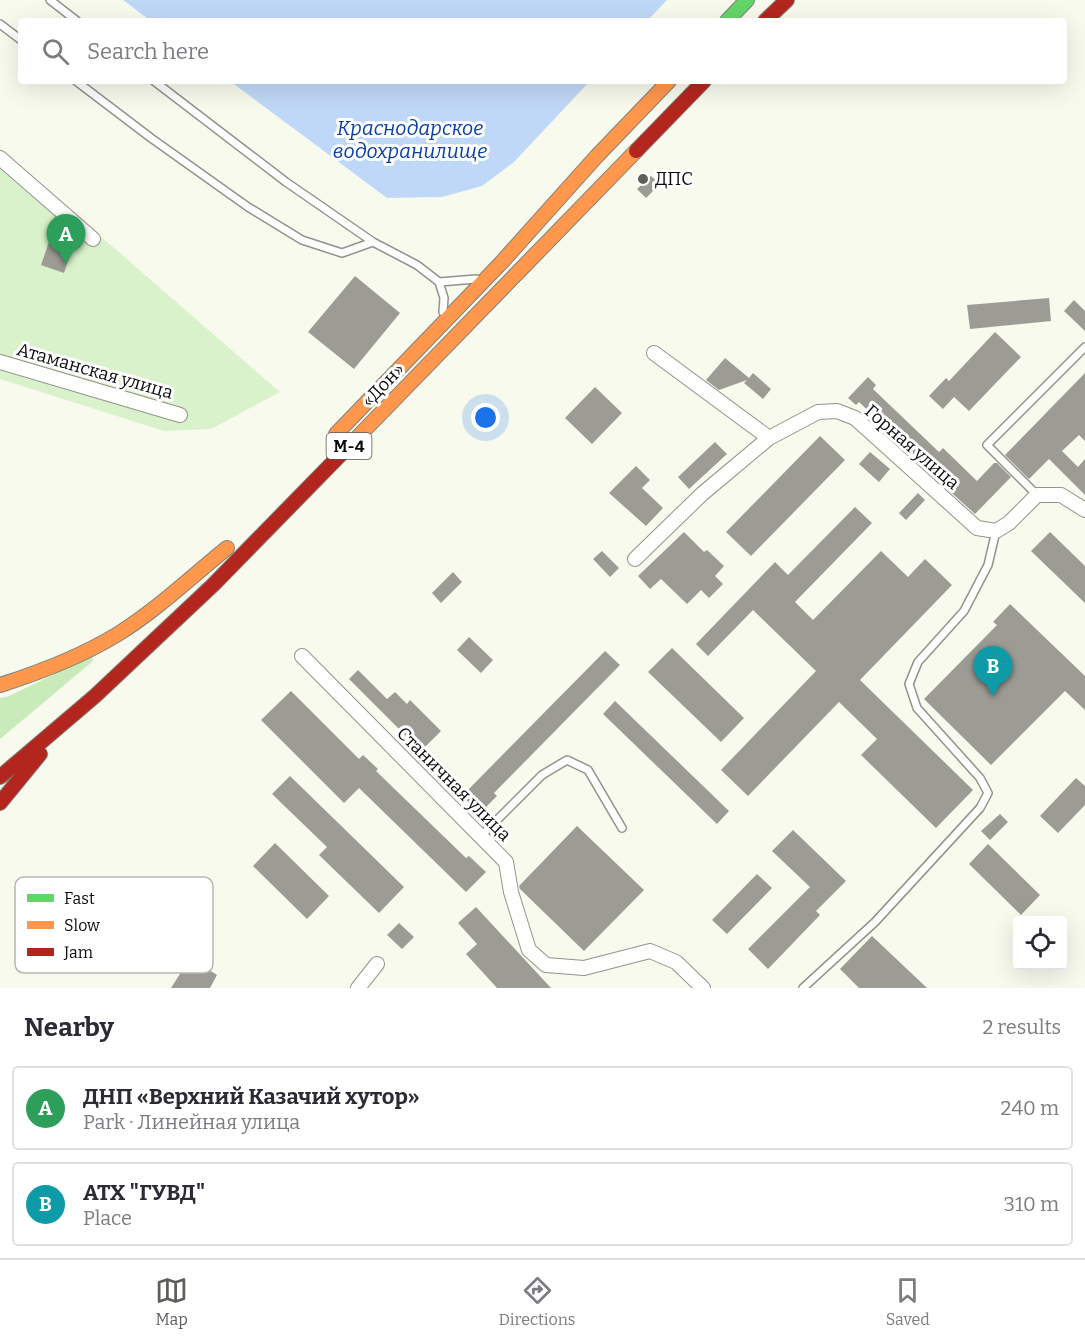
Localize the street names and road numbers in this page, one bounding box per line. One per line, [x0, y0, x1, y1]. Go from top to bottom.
street label: Атаманская улица [14, 338, 176, 404]
street label: «Дон» [357, 359, 409, 411]
street label: Горная улица [860, 400, 964, 494]
road number: М-4 [326, 433, 372, 459]
street label: Станичная улица [392, 722, 516, 846]

